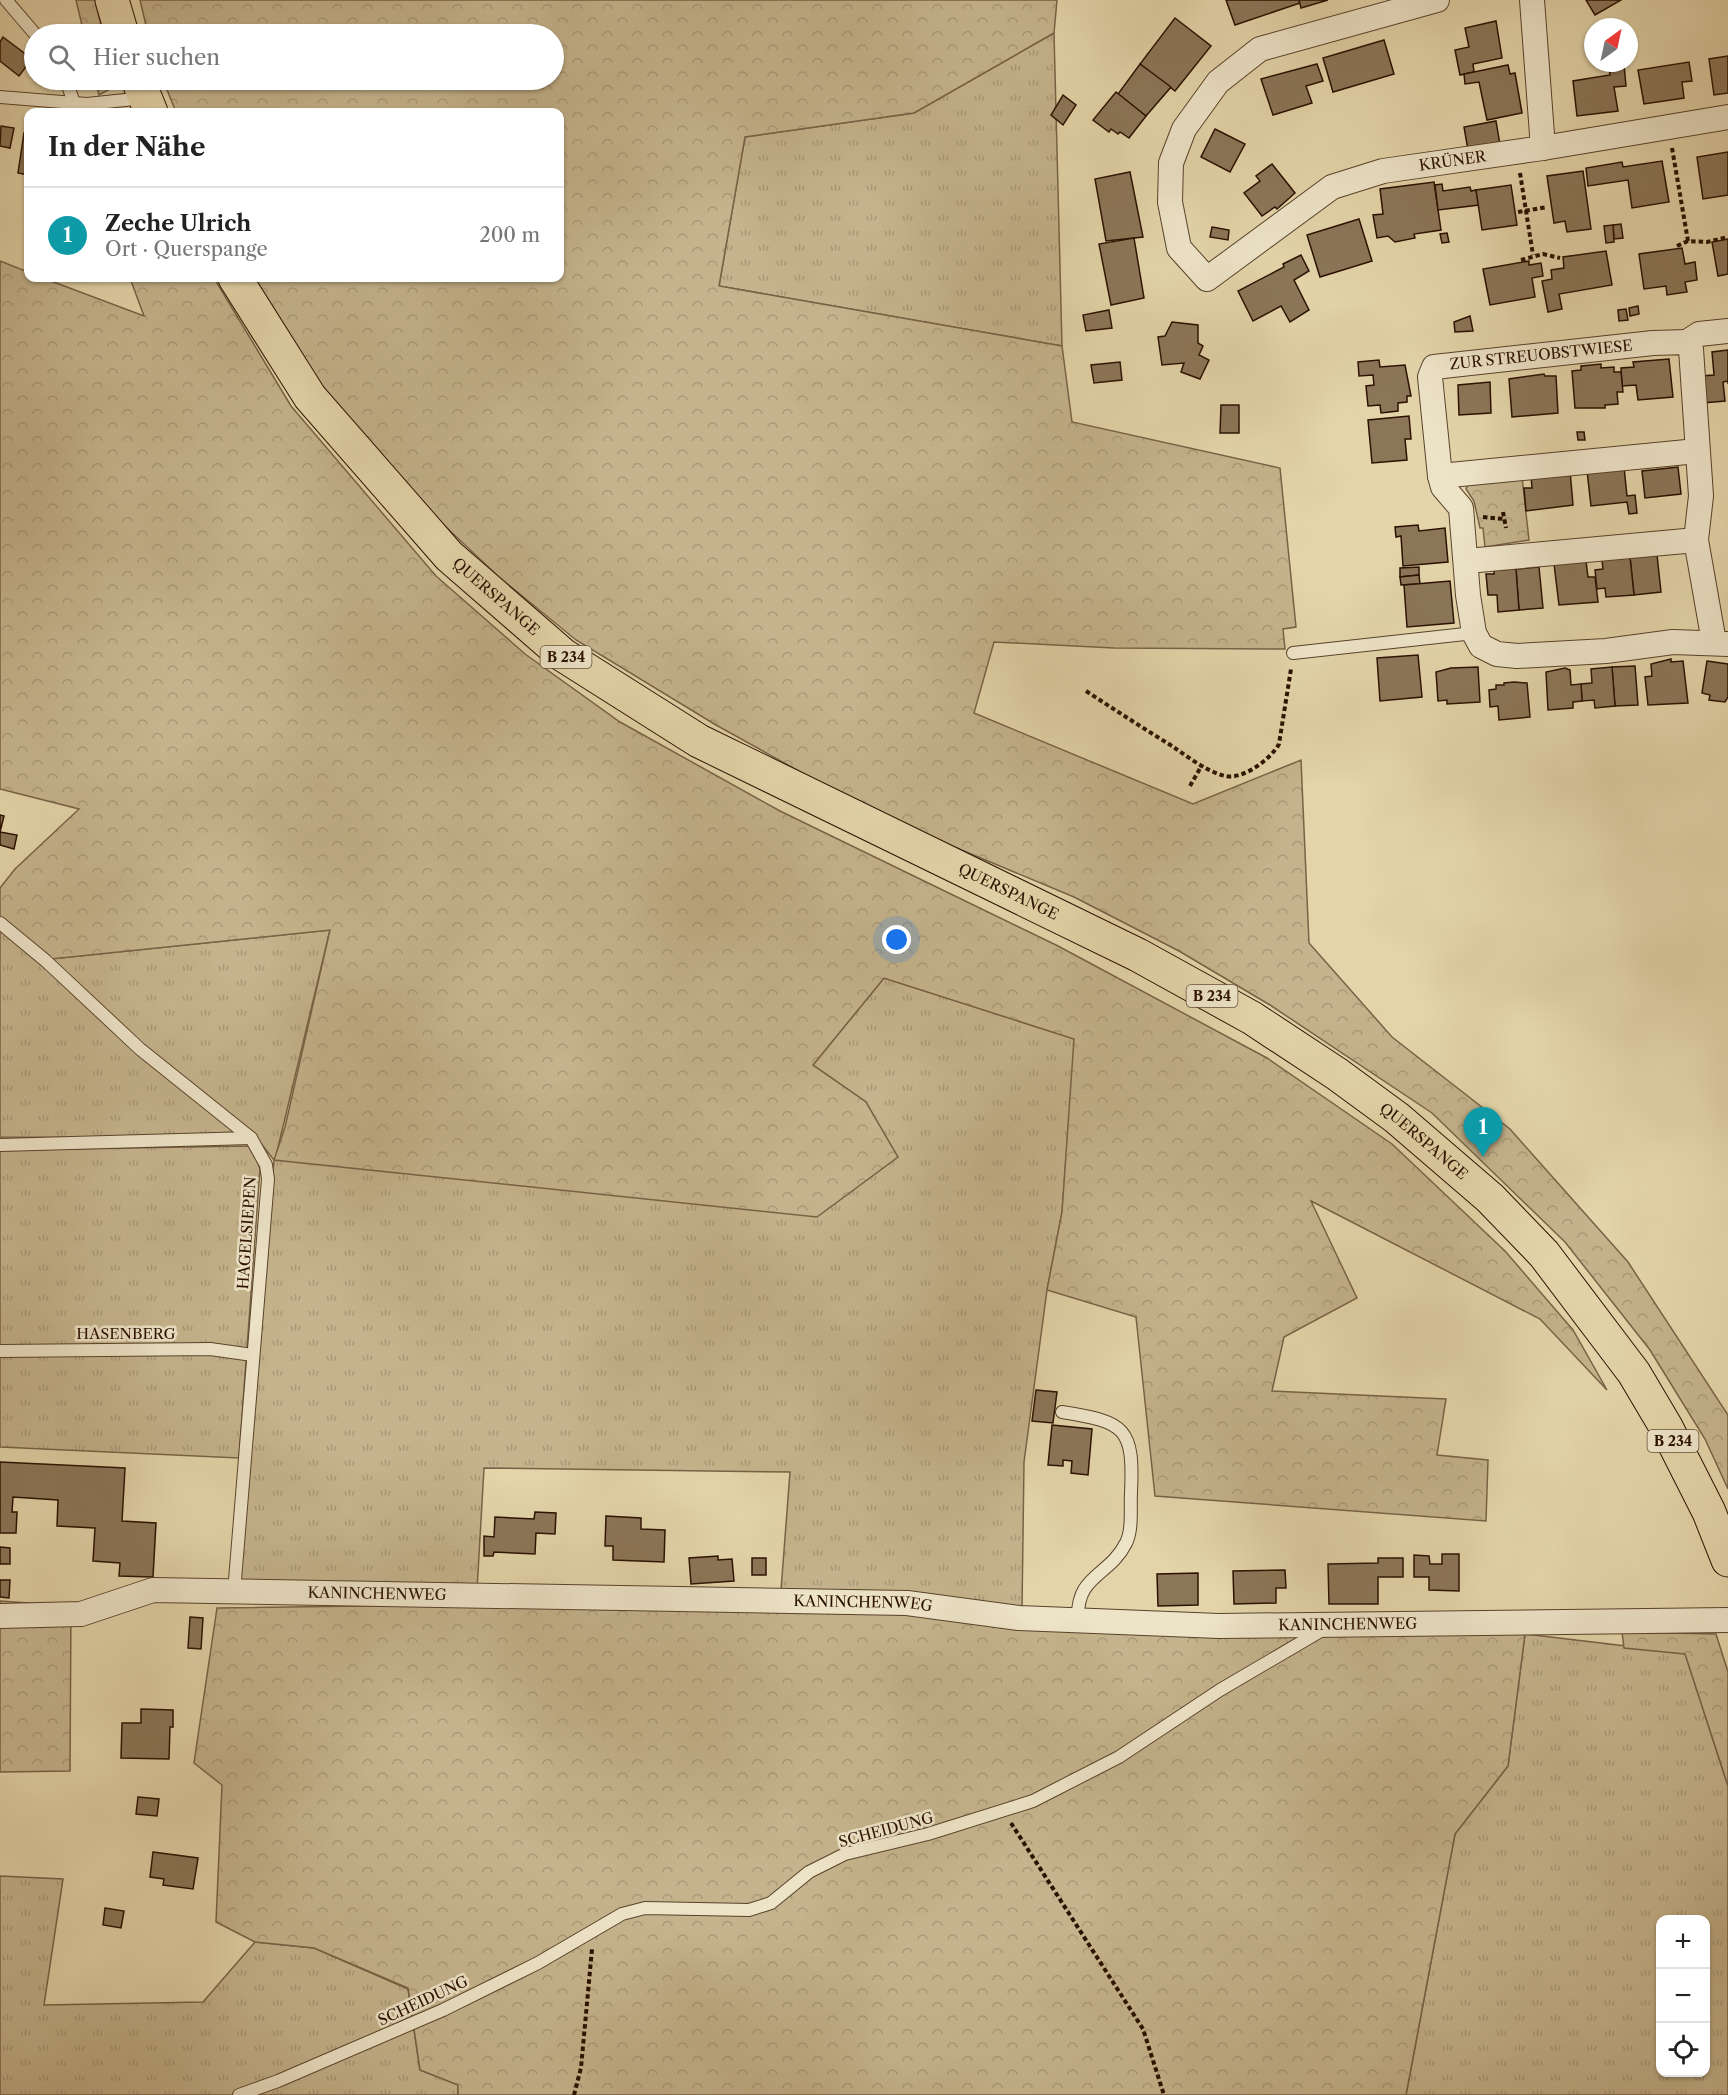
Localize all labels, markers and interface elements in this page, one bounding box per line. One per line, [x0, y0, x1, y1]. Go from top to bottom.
north arrow [1584, 18, 1638, 72]
search box [24, 24, 564, 90]
icon: search [45, 41, 78, 74]
text: Hier suchen [93, 44, 220, 71]
text: In der Nähe [48, 131, 205, 163]
street label: KRÜNER [1418, 146, 1488, 175]
text: Zeche Ulrich [105, 210, 251, 237]
text: 1 [63, 223, 72, 247]
text: 200 m [479, 223, 540, 247]
text: Ort · Querspange [105, 237, 268, 261]
street label: ZUR STREUOBSTWIESE [1449, 335, 1633, 374]
street label: QUERSPANGE [449, 553, 544, 639]
road number: B 234 [540, 646, 592, 668]
street label: QUERSPANGE [955, 859, 1062, 924]
your location [882, 925, 911, 954]
road number: B 234 [1186, 985, 1238, 1007]
street label: QUERSPANGE [1376, 1099, 1472, 1184]
pin: 1 [1464, 1108, 1502, 1157]
street label: HAGELSIEPEN [233, 1176, 260, 1290]
street label: HASENBERG [76, 1324, 176, 1343]
road number: B 234 [1648, 1430, 1698, 1452]
street label: KANINCHENWEG [307, 1583, 447, 1604]
street label: KANINCHENWEG [793, 1591, 934, 1615]
street label: KANINCHENWEG [1278, 1614, 1417, 1634]
street label: SCHEIDUNG [836, 1808, 935, 1851]
map controls [1656, 1915, 1710, 2077]
button: + [1656, 1915, 1710, 1969]
button: − [1656, 1969, 1710, 2023]
street label: SCHEIDUNG [375, 1971, 471, 2030]
button: locate [1656, 2023, 1710, 2077]

